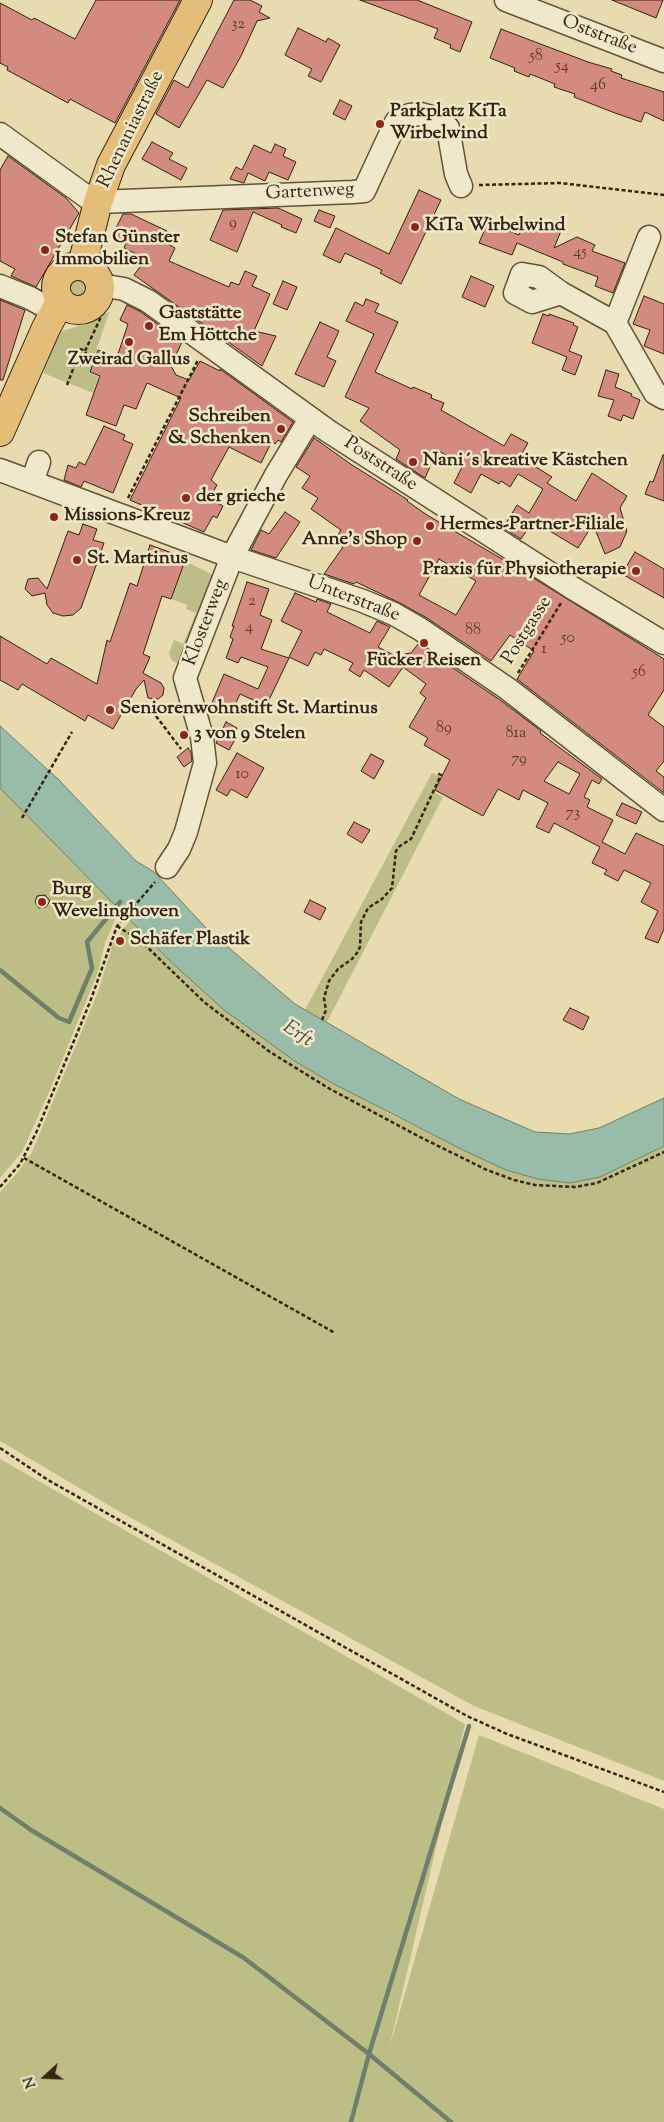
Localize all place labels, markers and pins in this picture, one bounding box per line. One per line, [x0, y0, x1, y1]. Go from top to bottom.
place label: Parkplatz KiTa Wirbelwind [390, 102, 507, 146]
marker: Parkplatz KiTa Wirbelwind [374, 118, 386, 130]
place label: KiTa Wirbelwind [425, 216, 566, 238]
marker: KiTa Wirbelwind [409, 221, 421, 233]
place label: Stefan Günster Immobilien [55, 228, 180, 272]
marker: Stefan Günster Immobilien [39, 244, 51, 256]
place label: Gaststätte Em Höttche [159, 304, 257, 348]
marker: Gaststätte Em Höttche [143, 320, 155, 332]
marker: Zweirad Gallus [123, 336, 135, 348]
place label: Zweirad Gallus [68, 350, 190, 372]
place label: Schreiben & Schenken [168, 407, 271, 451]
marker: Schreiben & Schenken [275, 423, 287, 435]
place label: Nani´s kreative Kästchen [423, 451, 628, 473]
marker: Nani´s kreative Kästchen [407, 456, 419, 468]
place label: der grieche [196, 487, 285, 509]
marker: der grieche [180, 492, 192, 504]
place label: Missions-Kreuz [64, 506, 190, 528]
marker: Missions-Kreuz [48, 511, 60, 523]
place label: Hermes-Partner-Filiale [440, 515, 624, 537]
marker: Hermes-Partner-Filiale [424, 520, 436, 532]
place label: Anne's Shop [302, 530, 407, 552]
marker: Anne's Shop [411, 535, 423, 547]
place label: St. Martinus [87, 549, 188, 571]
marker: St. Martinus [71, 554, 83, 566]
place label: Praxis für Physiotherapie [423, 560, 626, 582]
marker: Praxis für Physiotherapie [630, 565, 642, 577]
marker: Fücker Reisen [418, 637, 430, 649]
place label: Fücker Reisen [367, 651, 481, 673]
place label: Seniorenwohnstift St. Martinus [120, 699, 378, 721]
marker: Seniorenwohnstift St. Martinus [104, 704, 116, 716]
place label: 3 von 9 Stelen [194, 724, 306, 746]
marker: 3 von 9 Stelen [178, 729, 190, 741]
place label: Burg Wevelinghoven [52, 880, 179, 924]
marker: Burg Wevelinghoven [36, 896, 48, 908]
place label: Schäfer Plastik [130, 930, 250, 952]
marker: Schäfer Plastik [114, 935, 126, 947]

